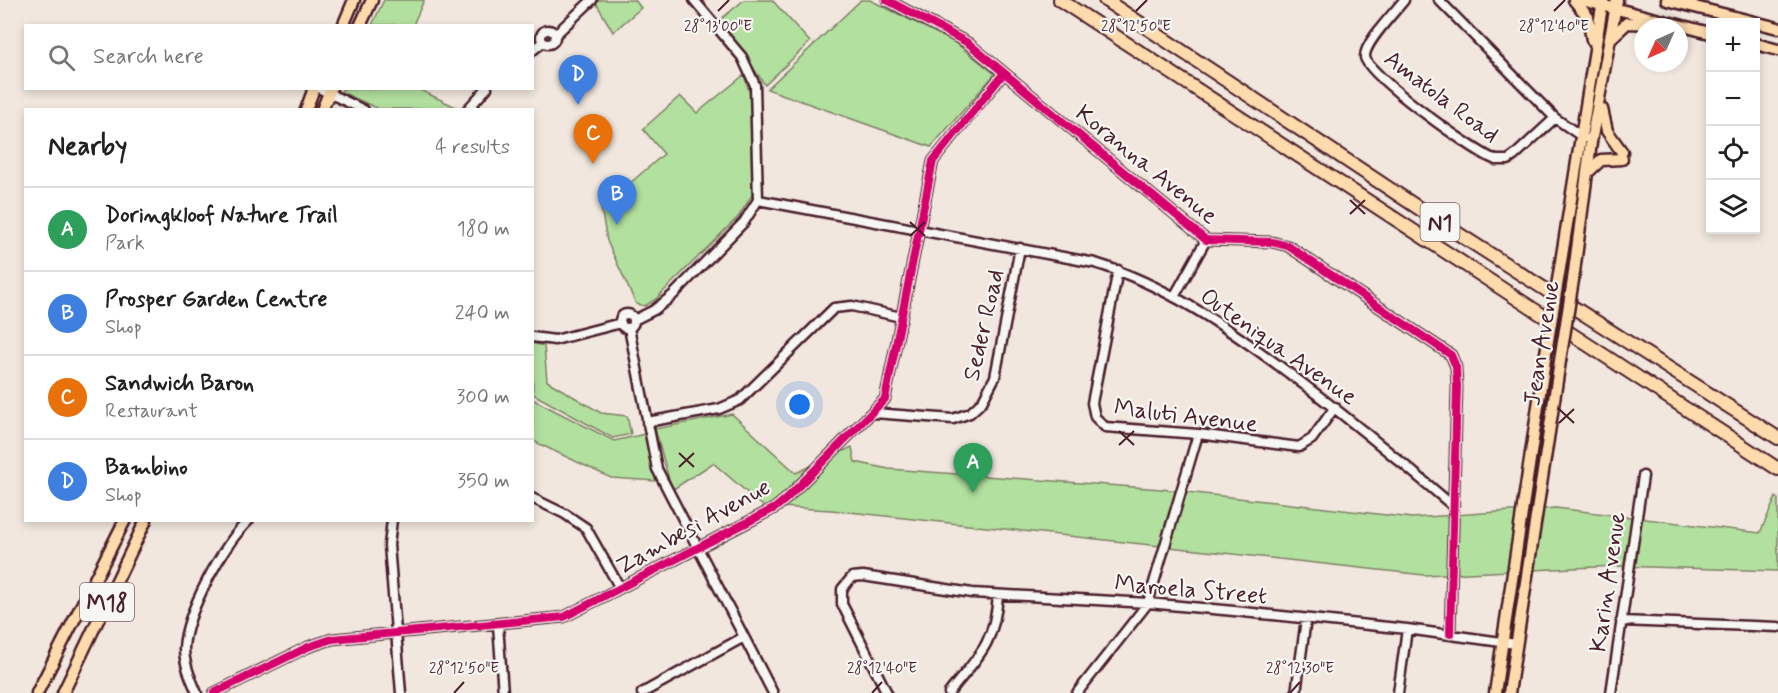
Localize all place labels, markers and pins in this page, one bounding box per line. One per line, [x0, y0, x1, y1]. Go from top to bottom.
pin: D [558, 56, 598, 105]
pin: C [574, 114, 612, 164]
pin: B [598, 176, 636, 225]
pin: A [954, 444, 992, 493]

